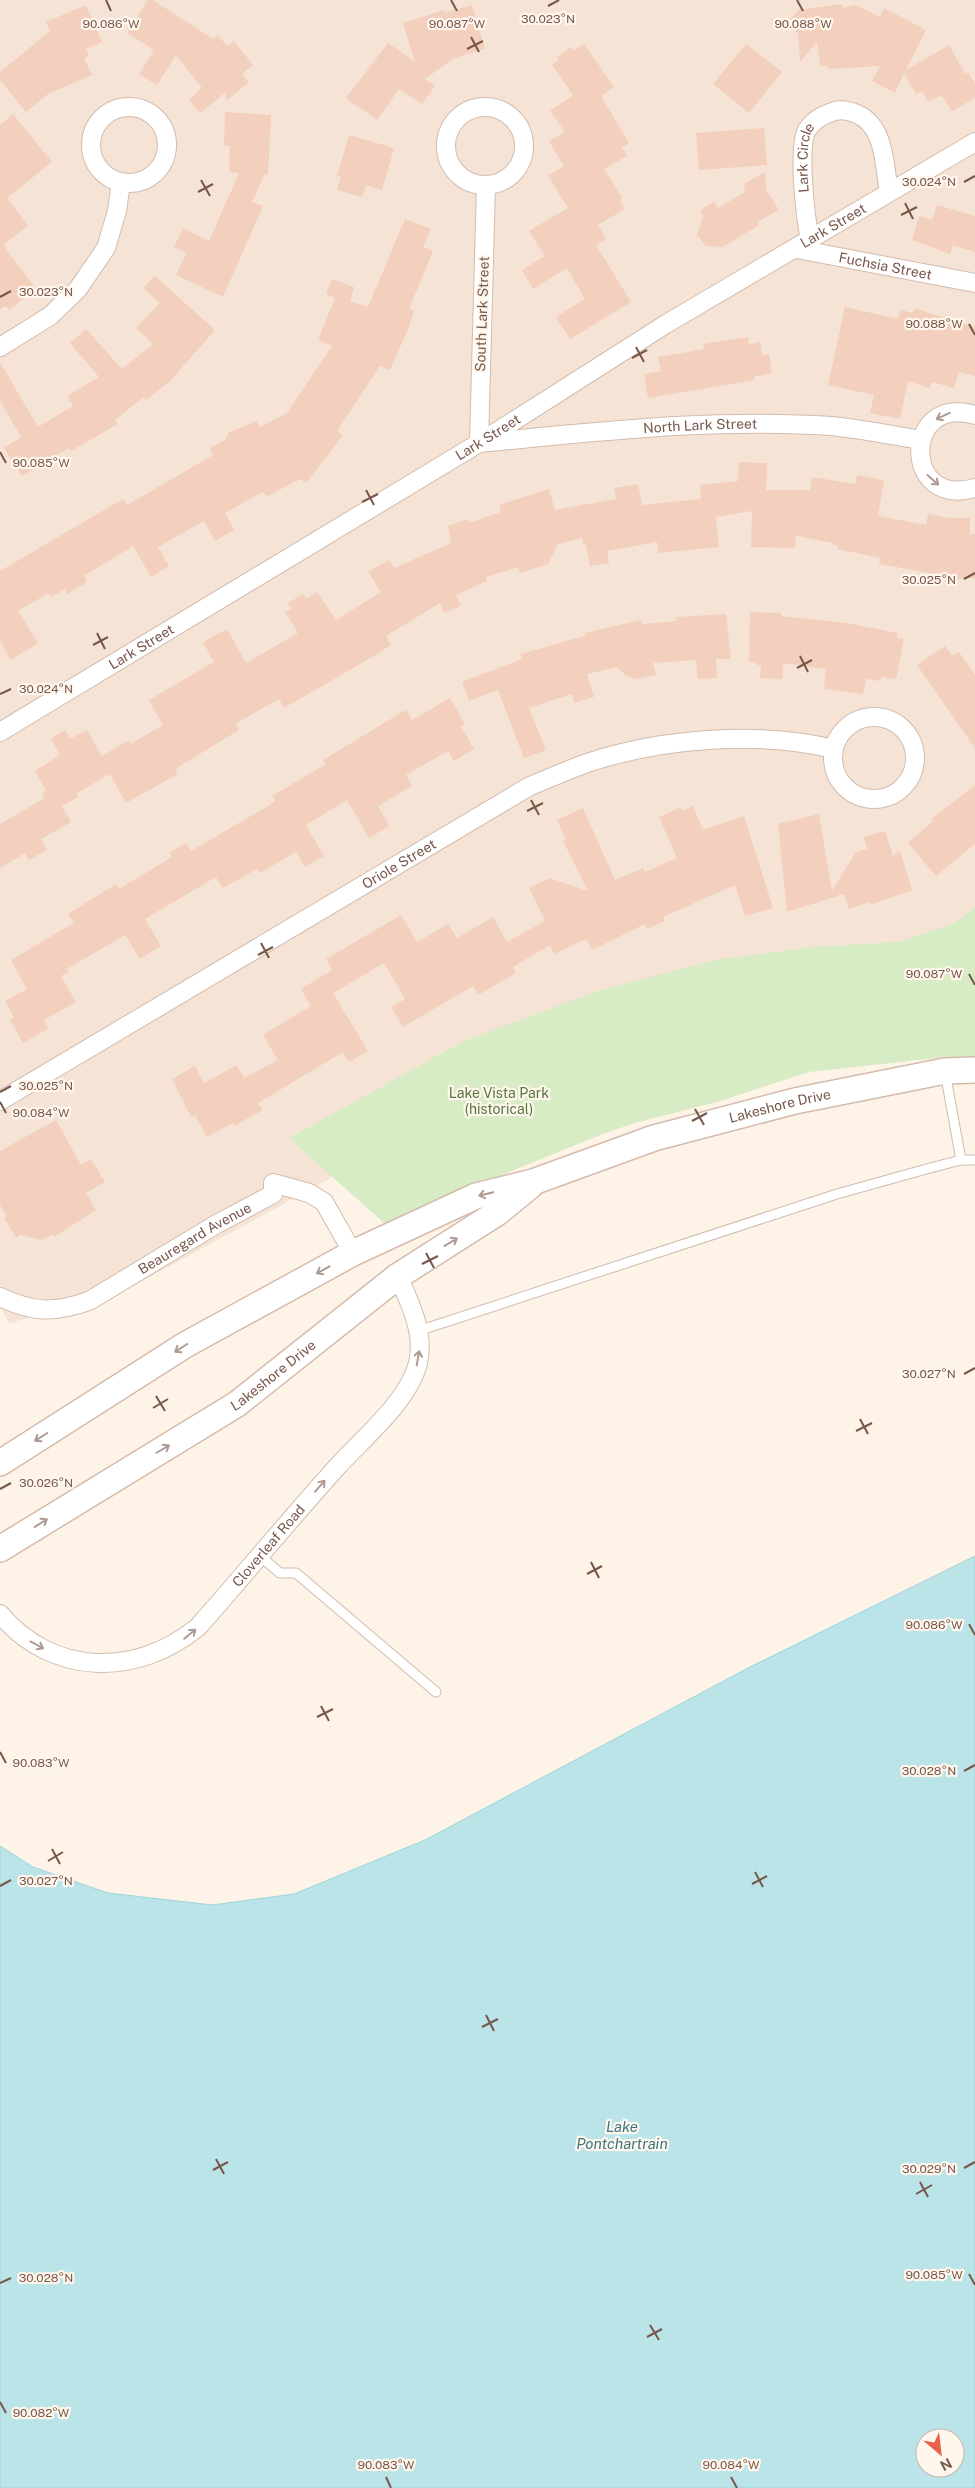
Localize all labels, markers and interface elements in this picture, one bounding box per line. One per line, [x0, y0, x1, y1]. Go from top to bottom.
text: 30.023°N [521, 12, 575, 26]
text: 90.086°W [83, 17, 140, 31]
text: 90.087°W [429, 17, 486, 31]
text: 90.088°W [774, 17, 832, 31]
street label: Lark Circle [794, 119, 818, 193]
text: 30.024°N [902, 175, 956, 189]
street label: Lark Street [797, 200, 869, 251]
street label: Fuchsia Street [837, 249, 933, 283]
street label: South Lark Street [472, 256, 492, 372]
text: 30.023°N [19, 285, 73, 299]
text: 90.088°W [905, 317, 963, 331]
street label: Lark Street [453, 411, 523, 463]
one-way arrow [936, 412, 951, 421]
street label: North Lark Street [643, 416, 757, 436]
text: 90.085°W [12, 456, 70, 470]
one-way arrow [927, 475, 940, 486]
text: 30.025°N [902, 573, 956, 587]
street label: Lark Street [106, 621, 177, 673]
text: 30.024°N [19, 682, 73, 696]
street label: Oriole Street [359, 836, 439, 892]
text: 90.087°W [906, 967, 963, 981]
text: 30.025°N [19, 1079, 73, 1093]
park label: Lake Vista Park (historical) [449, 1085, 549, 1117]
street label: Lakeshore Drive [727, 1086, 832, 1126]
text: 90.084°W [12, 1106, 70, 1120]
one-way arrow [478, 1190, 494, 1199]
street label: Beauregard Avenue [135, 1199, 254, 1277]
one-way arrow [443, 1237, 457, 1247]
one-way arrow [316, 1266, 331, 1275]
street label: Lakeshore Drive [228, 1337, 319, 1414]
one-way arrow [174, 1343, 188, 1353]
one-way arrow [413, 1351, 423, 1367]
text: 30.027°N [902, 1367, 956, 1381]
one-way arrow [35, 1433, 49, 1443]
one-way arrow [156, 1444, 171, 1454]
text: 30.026°N [19, 1476, 73, 1490]
one-way arrow [315, 1479, 326, 1492]
street label: Cloverleaf Road [229, 1501, 308, 1590]
one-way arrow [34, 1518, 48, 1528]
text: 90.086°W [906, 1618, 963, 1632]
one-way arrow [183, 1628, 196, 1639]
one-way arrow [30, 1640, 45, 1650]
text: 90.083°W [13, 1756, 70, 1770]
text: 30.028°N [902, 1764, 956, 1778]
text: 30.027°N [19, 1874, 73, 1888]
water label: Lake Pontchartrain [576, 2118, 668, 2152]
text: 30.029°N [902, 2162, 956, 2176]
text: 90.085°W [905, 2268, 963, 2282]
text: 30.028°N [19, 2271, 73, 2285]
text: 90.082°W [13, 2406, 70, 2420]
north arrow [915, 2428, 965, 2478]
text: N [938, 2455, 955, 2474]
text: 90.083°W [358, 2458, 415, 2472]
text: 90.084°W [702, 2458, 760, 2472]

